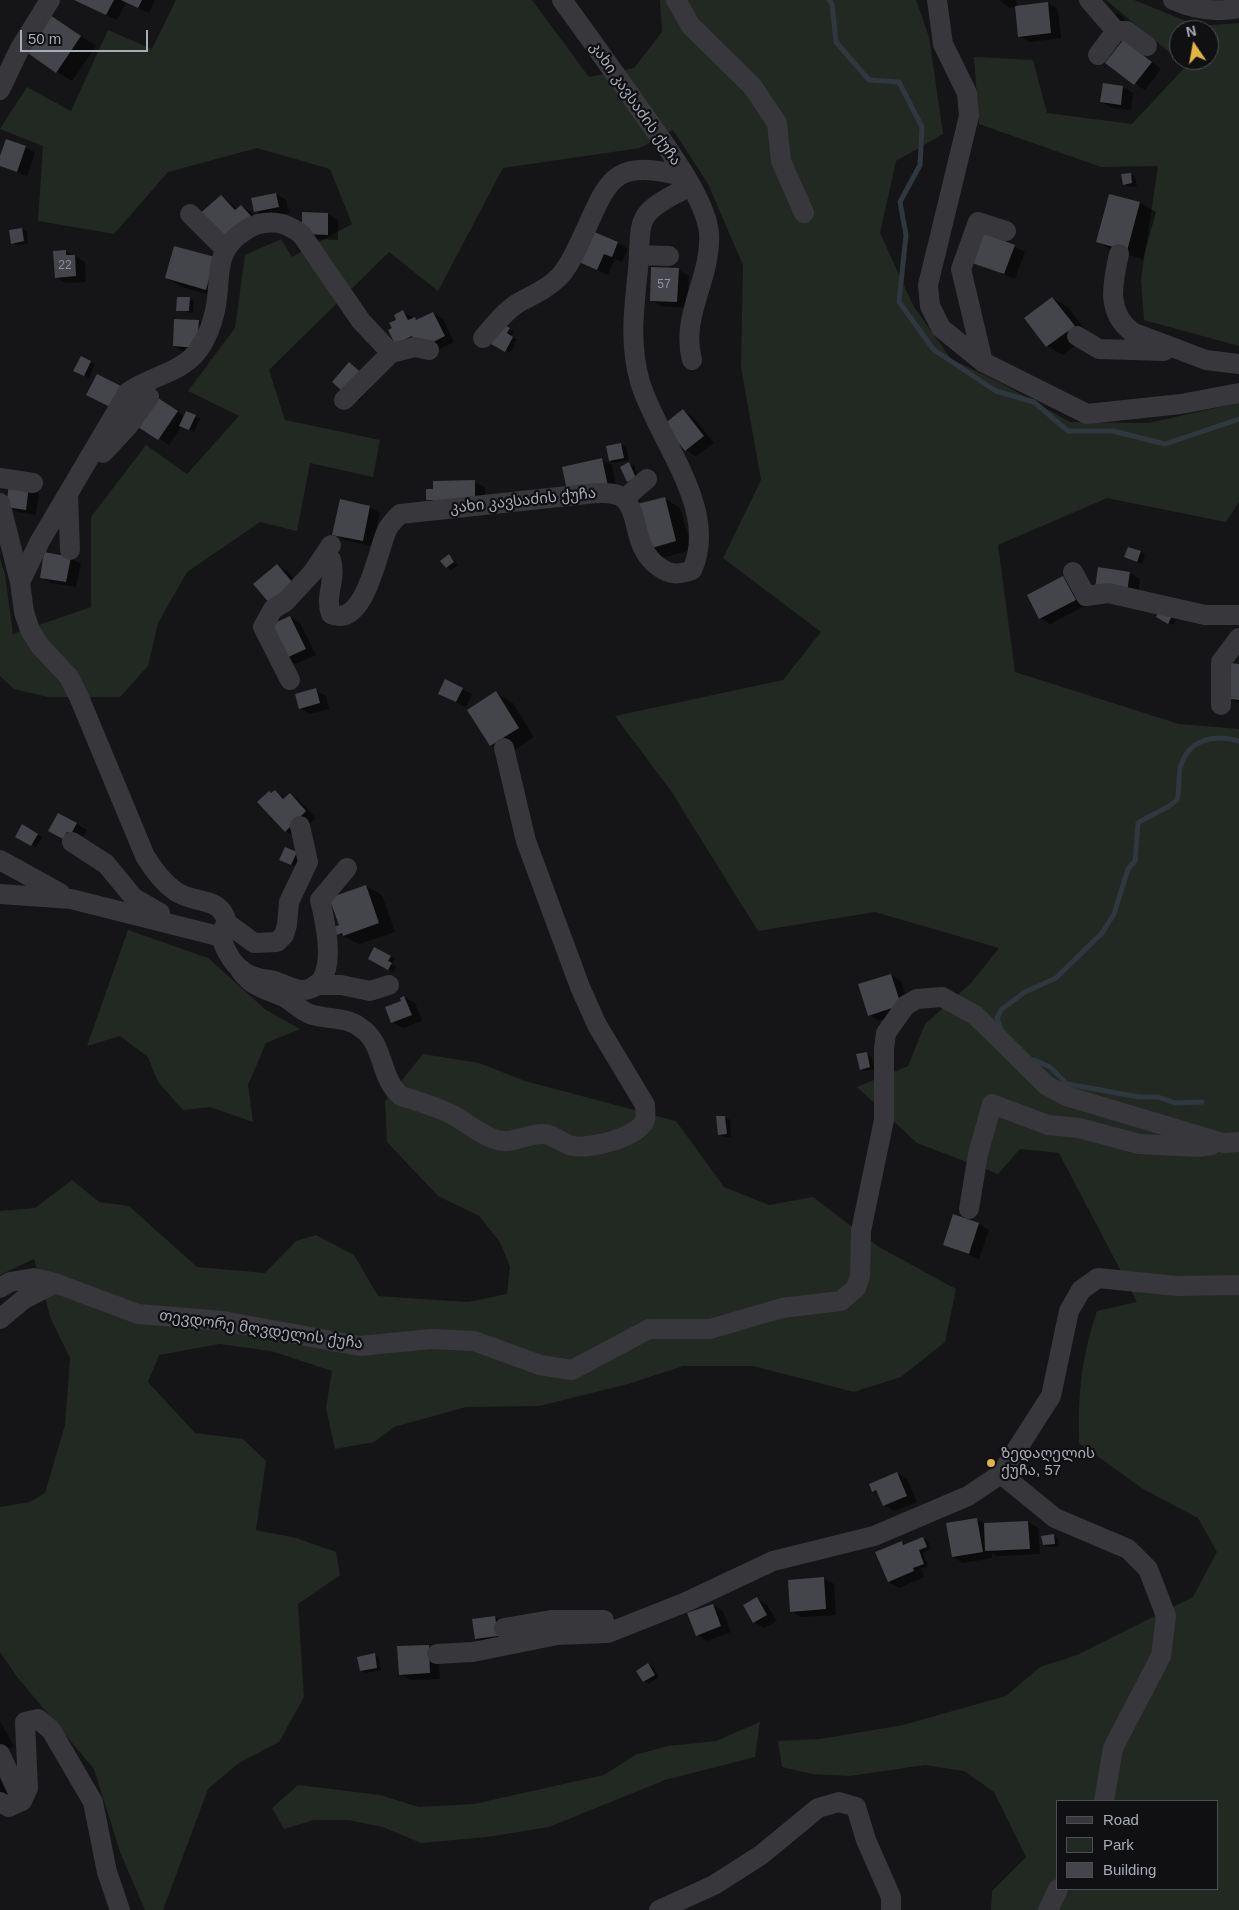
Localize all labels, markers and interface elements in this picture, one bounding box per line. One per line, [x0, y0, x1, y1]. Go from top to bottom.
scale bar [22, 20, 150, 52]
north arrow [1169, 20, 1219, 70]
text: N [1184, 22, 1198, 40]
text: 50 m [28, 30, 61, 47]
street label: კახი კავსაძის ქუჩა [586, 39, 684, 169]
house number: 22 [58, 259, 72, 273]
house number: 57 [657, 278, 671, 292]
street label: კახი კავსაძის ქუჩა [449, 484, 597, 518]
street label: თევდორე მღვდელის ქუჩა [158, 1307, 364, 1353]
place label: ზედაღელის ქუჩა, 57 [1001, 1445, 1095, 1480]
marker: ზედაღელის ქუჩა, 57 [985, 1457, 997, 1469]
legend [1056, 1800, 1219, 1890]
text: Road [1103, 1811, 1139, 1828]
text: Park [1103, 1836, 1134, 1853]
text: Building [1103, 1861, 1156, 1878]

